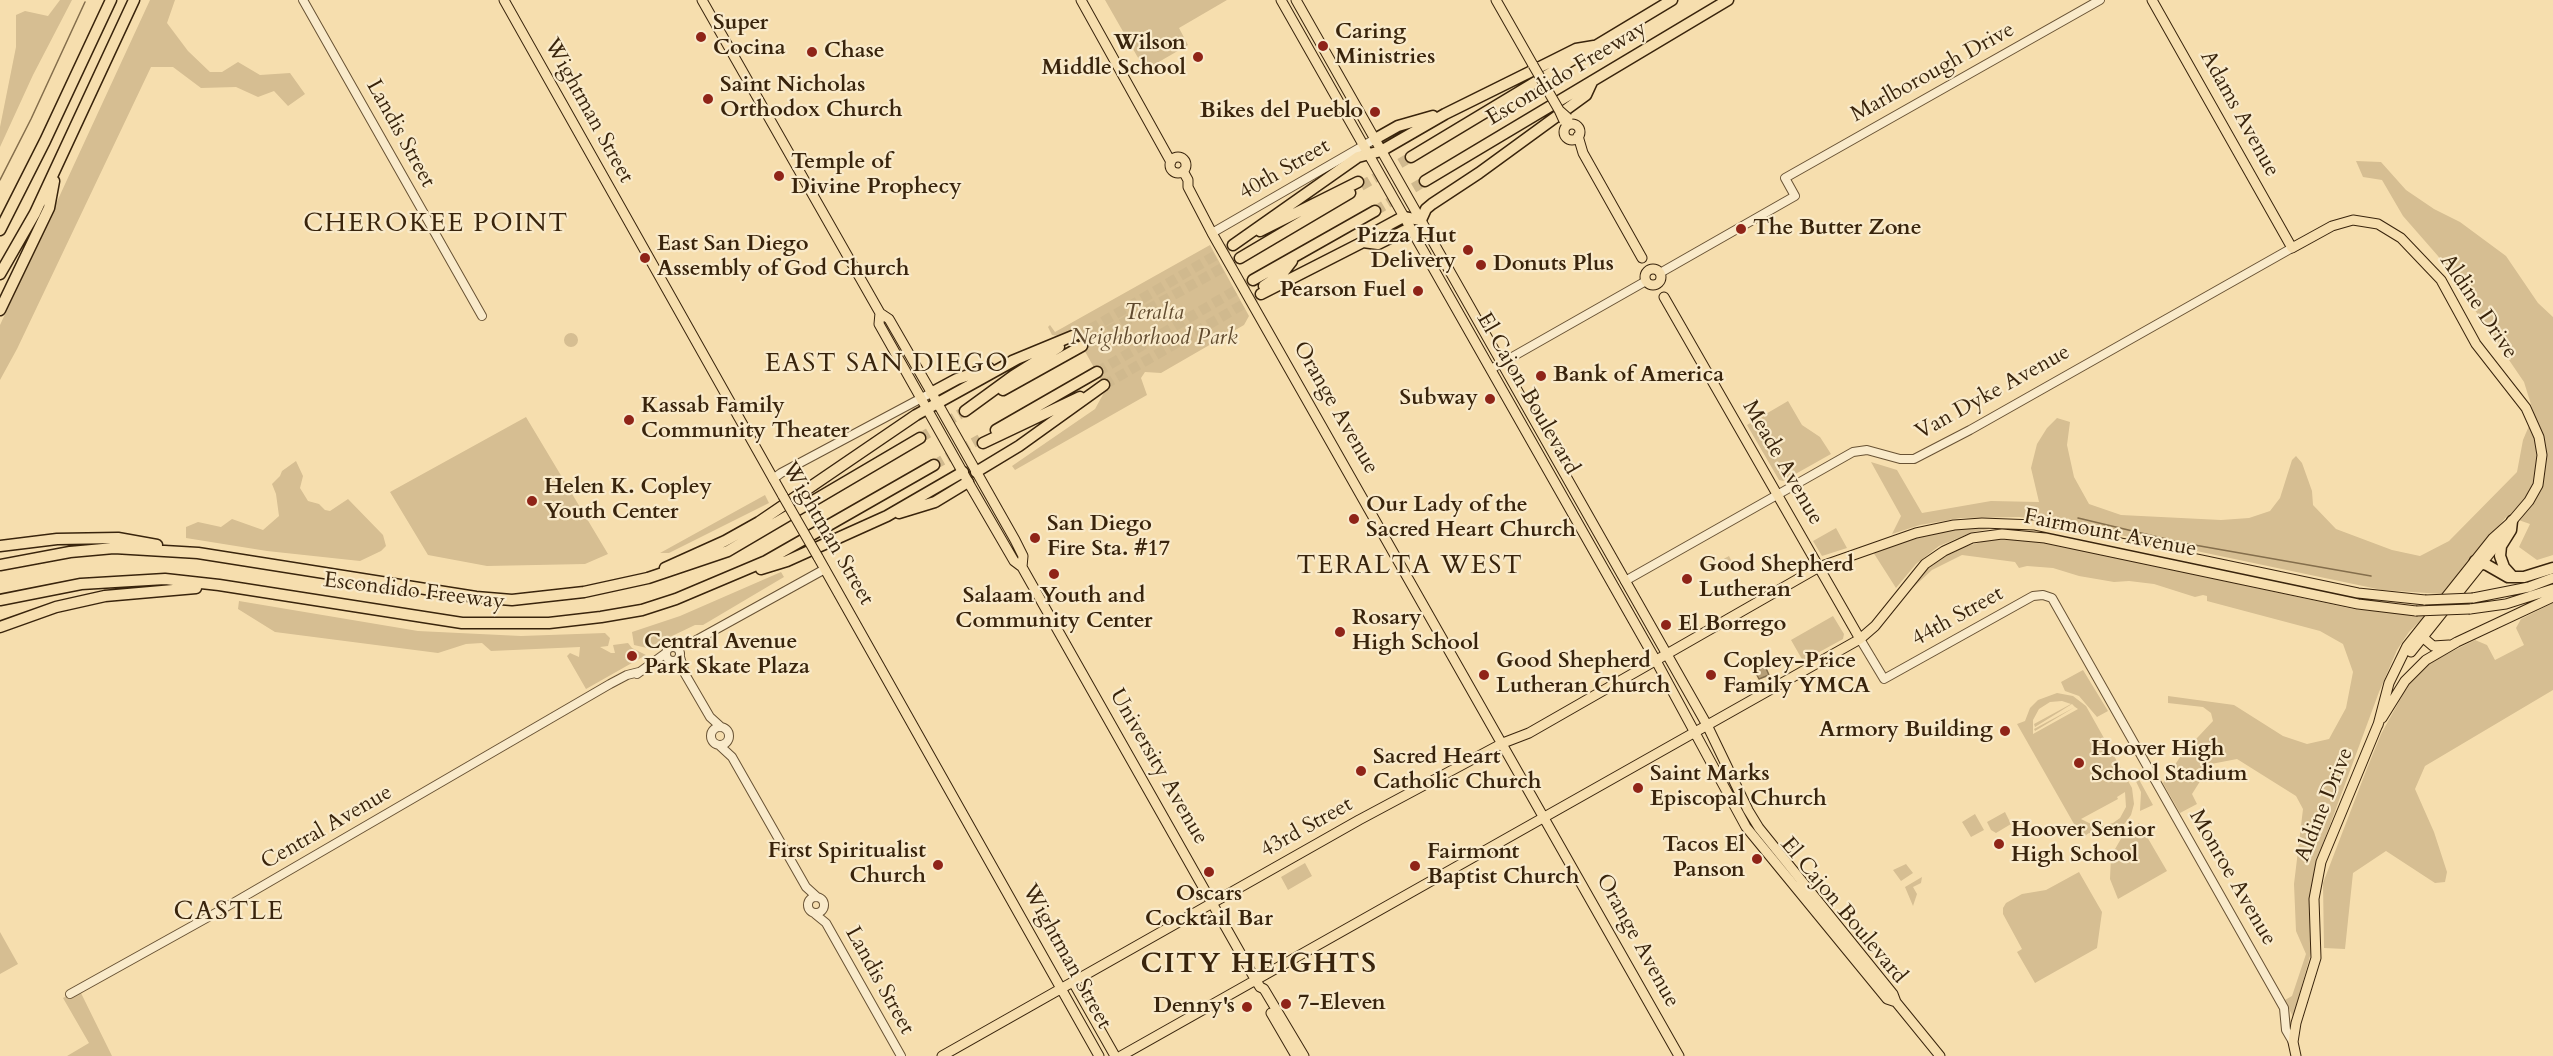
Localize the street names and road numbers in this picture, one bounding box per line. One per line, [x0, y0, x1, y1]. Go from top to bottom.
street label: Escondido Freeway [1482, 16, 1652, 132]
street label: Marlborough Drive [1847, 17, 2019, 129]
street label: Wightman Street [537, 34, 639, 188]
street label: Adams Avenue [2193, 46, 2285, 182]
street label: Landis Street [360, 75, 440, 193]
street label: 40th Street [1235, 133, 1335, 207]
street label: Aldine Drive [2433, 250, 2523, 364]
street label: El Cajon Boulevard [1470, 308, 1584, 480]
street label: Orange Avenue [1286, 337, 1384, 479]
street label: Van Dyke Avenue [1911, 340, 2075, 446]
street label: Meade Avenue [1736, 396, 1828, 530]
street label: Wightman Street [775, 458, 879, 610]
street label: Fairmount Avenue [2021, 504, 2199, 564]
street label: Escondido Freeway [322, 568, 506, 616]
street label: 44th Street [1908, 581, 2008, 653]
street label: University Avenue [1103, 685, 1213, 849]
street label: Aldine Drive [2290, 744, 2360, 866]
street label: Central Avenue [257, 780, 397, 876]
street label: 43rd Street [1256, 792, 1358, 864]
street label: Monroe Avenue [2183, 805, 2281, 951]
street label: El Cajon Boulevard [1774, 833, 1912, 989]
street label: Orange Avenue [1589, 870, 1685, 1012]
street label: Wightman Street [1015, 880, 1117, 1034]
street label: Landis Street [839, 922, 919, 1040]

